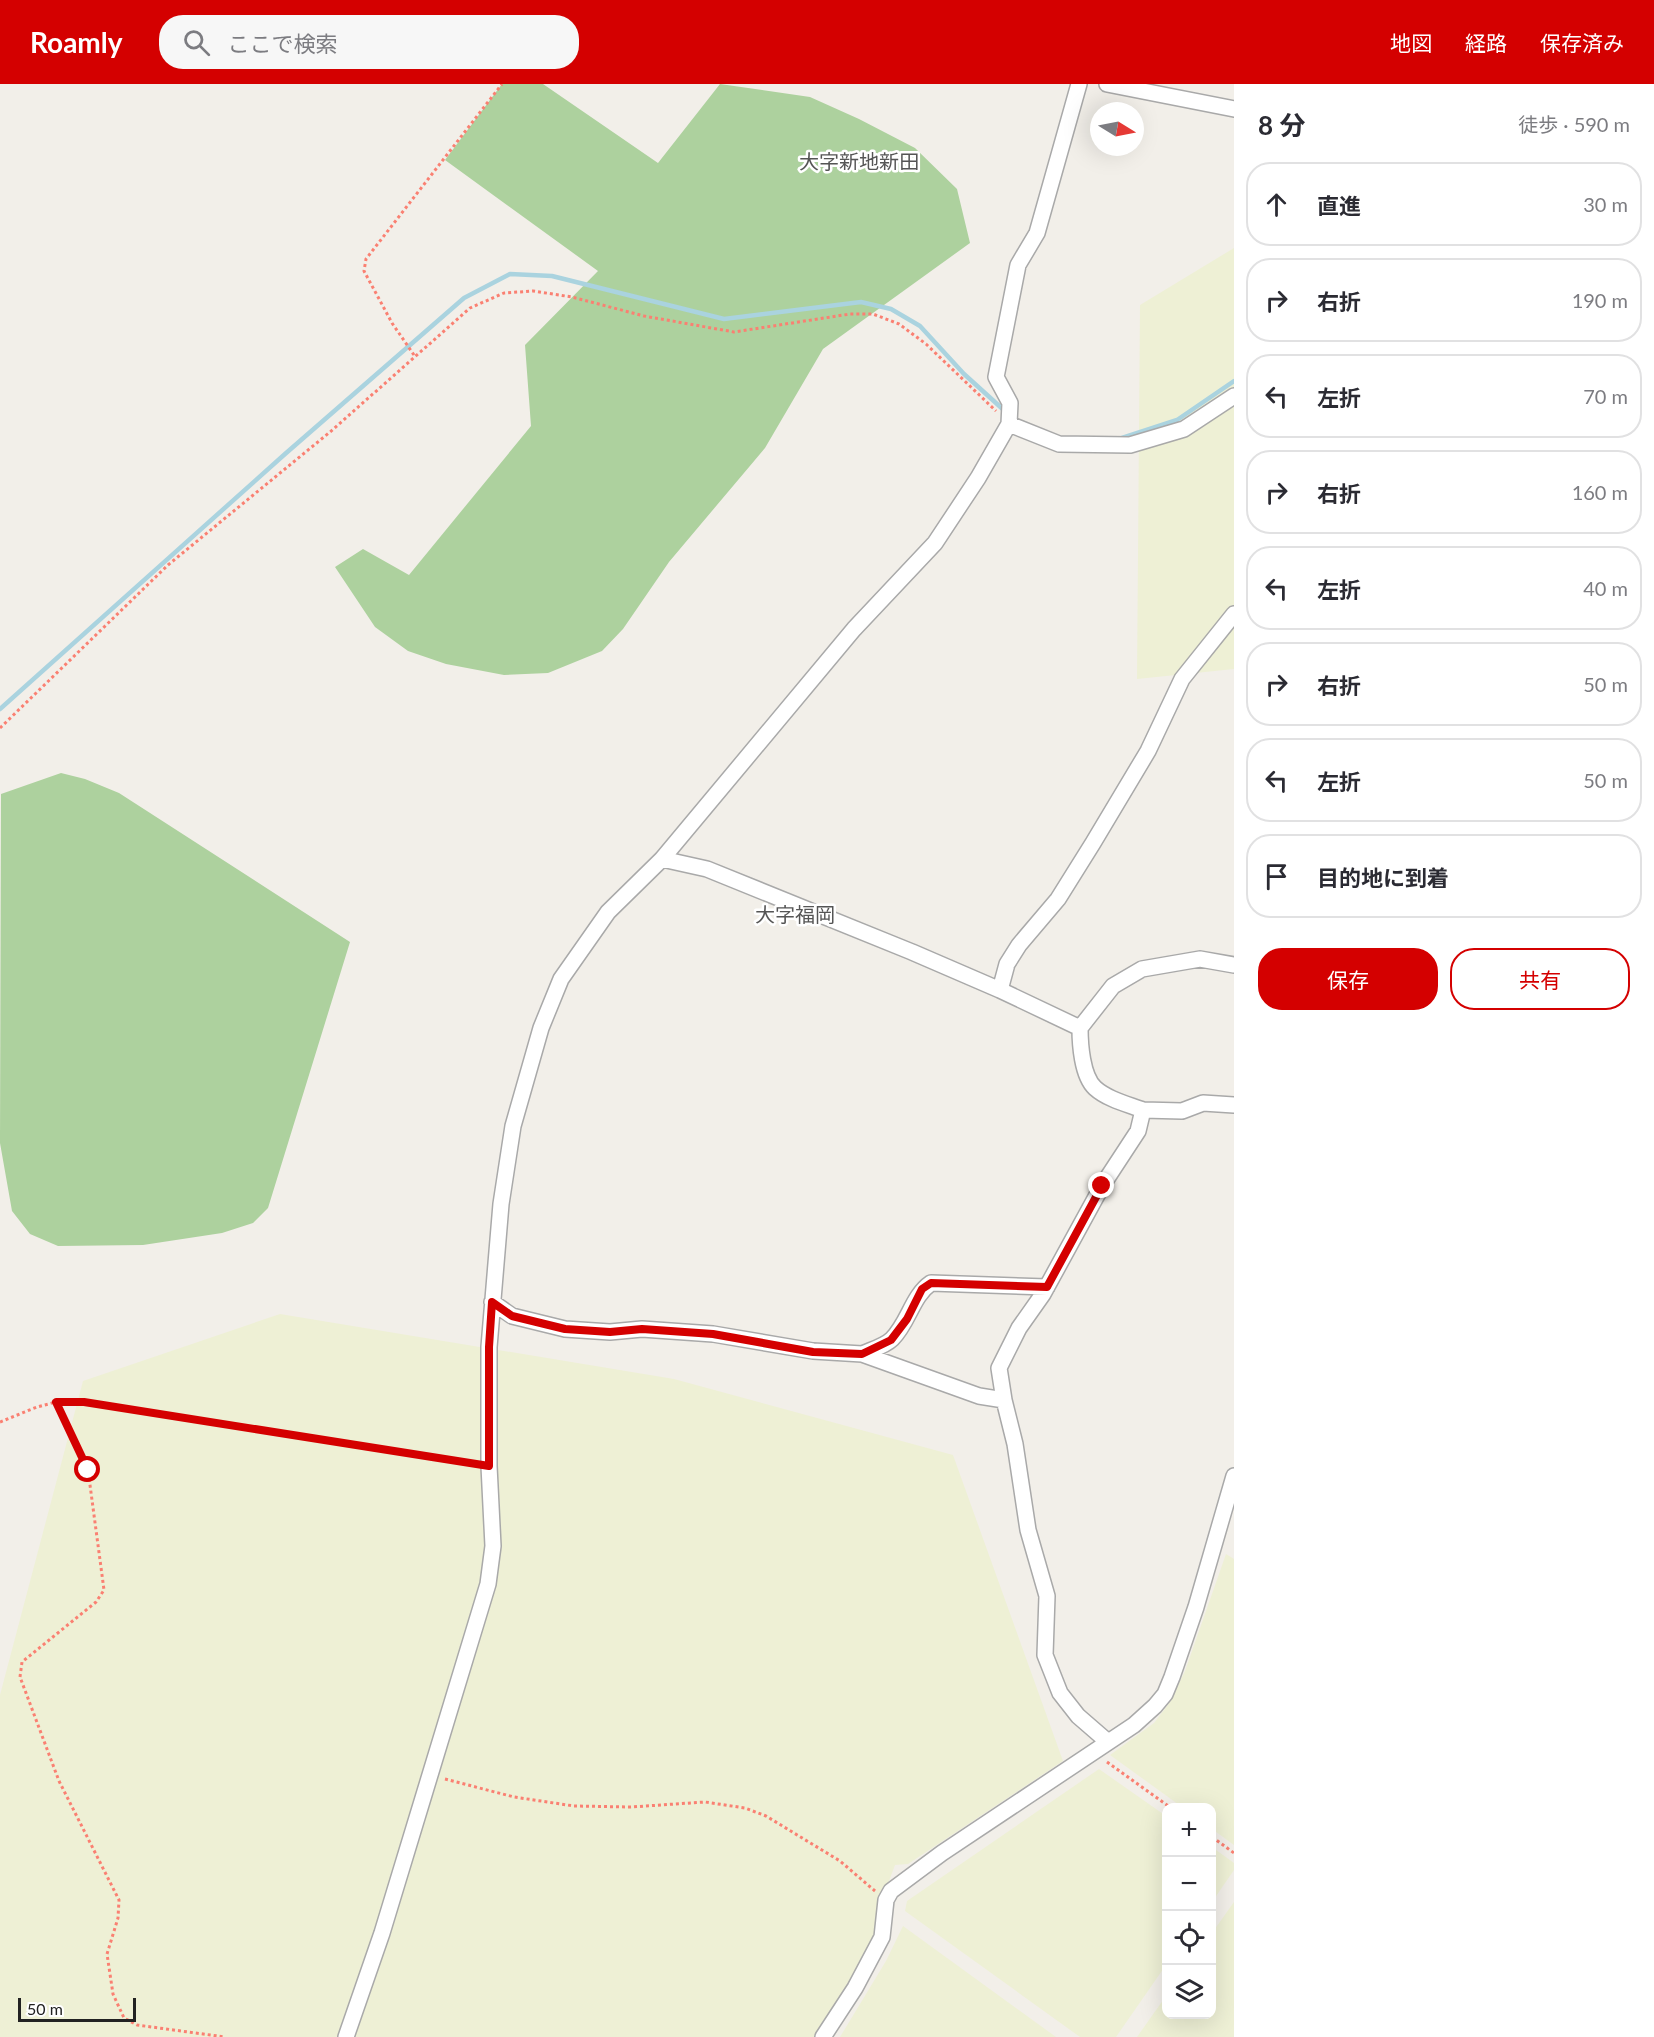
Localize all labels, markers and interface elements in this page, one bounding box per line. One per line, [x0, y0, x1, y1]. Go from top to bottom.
search box [159, 15, 579, 69]
text: Roamly [30, 25, 123, 59]
icon: search [180, 26, 213, 59]
text: ここで検索 [228, 30, 338, 57]
text: 地図 [1390, 30, 1432, 55]
text: 経路 [1465, 30, 1507, 55]
text: 保存済み [1540, 30, 1624, 55]
north arrow [1090, 102, 1144, 156]
text: 8 分 [1258, 109, 1305, 141]
text: 徒歩 · 590 m [1518, 112, 1630, 136]
district label: 大字新地新田 [799, 149, 919, 173]
icon: ahead [1260, 188, 1293, 221]
text: 直進 [1317, 192, 1361, 219]
text: 30 m [1583, 192, 1628, 216]
icon: right [1260, 284, 1293, 317]
text: 右折 [1317, 288, 1361, 315]
text: 190 m [1572, 288, 1628, 312]
icon: left [1260, 380, 1293, 413]
text: 左折 [1317, 384, 1361, 411]
text: 70 m [1583, 384, 1628, 408]
icon: right [1260, 476, 1293, 509]
text: 右折 [1317, 480, 1361, 507]
text: 160 m [1572, 480, 1628, 504]
icon: left [1260, 572, 1293, 605]
text: 左折 [1317, 576, 1361, 603]
text: 40 m [1583, 576, 1628, 600]
icon: right [1260, 668, 1293, 701]
text: 右折 [1317, 672, 1361, 699]
text: 50 m [1583, 672, 1628, 696]
icon: left [1260, 764, 1293, 797]
text: 左折 [1317, 768, 1361, 795]
text: 50 m [1583, 768, 1628, 792]
icon: arrive [1260, 860, 1293, 893]
text: 目的地に到着 [1317, 864, 1449, 891]
district label: 大字福岡 [755, 902, 835, 926]
button: 保存 [1258, 948, 1438, 1010]
button: 共有 [1450, 948, 1630, 1010]
route end [1088, 1172, 1114, 1198]
route start [74, 1456, 100, 1482]
map controls [1162, 1803, 1216, 2019]
button: + [1162, 1803, 1216, 1857]
button: − [1162, 1857, 1216, 1911]
button: locate [1162, 1911, 1216, 1965]
button: layers [1162, 1965, 1216, 2019]
scale bar [18, 1995, 136, 2022]
text: 50 m [27, 1999, 63, 2018]

